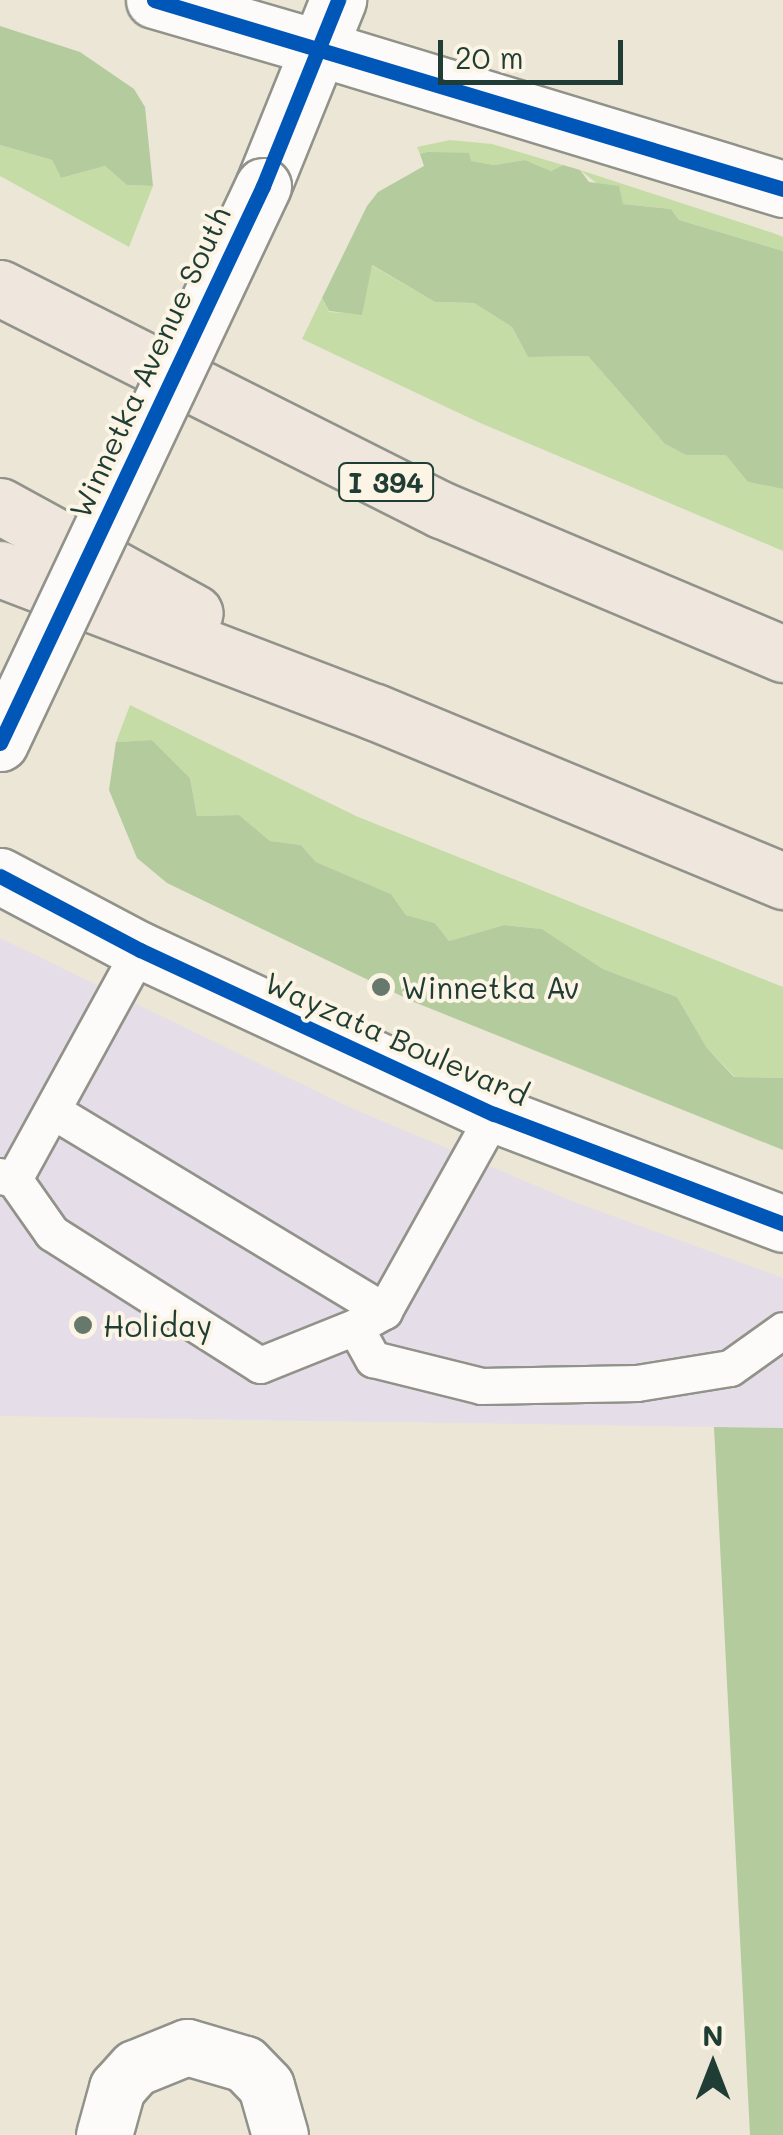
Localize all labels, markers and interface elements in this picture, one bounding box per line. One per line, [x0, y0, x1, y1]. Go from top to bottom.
scale bar [443, 20, 628, 82]
text: 20 m [455, 37, 524, 77]
street label: Winnetka Avenue South [61, 201, 237, 523]
road number: I 394 [336, 459, 436, 505]
street label: Wayzata Boulevard [259, 964, 535, 1112]
place label: Winnetka Av [401, 969, 579, 1005]
marker: Winnetka Av [370, 976, 392, 998]
place label: Holiday [103, 1307, 212, 1343]
marker: Holiday [72, 1314, 94, 1336]
north arrow [663, 2015, 763, 2115]
text: N [702, 2017, 724, 2053]

